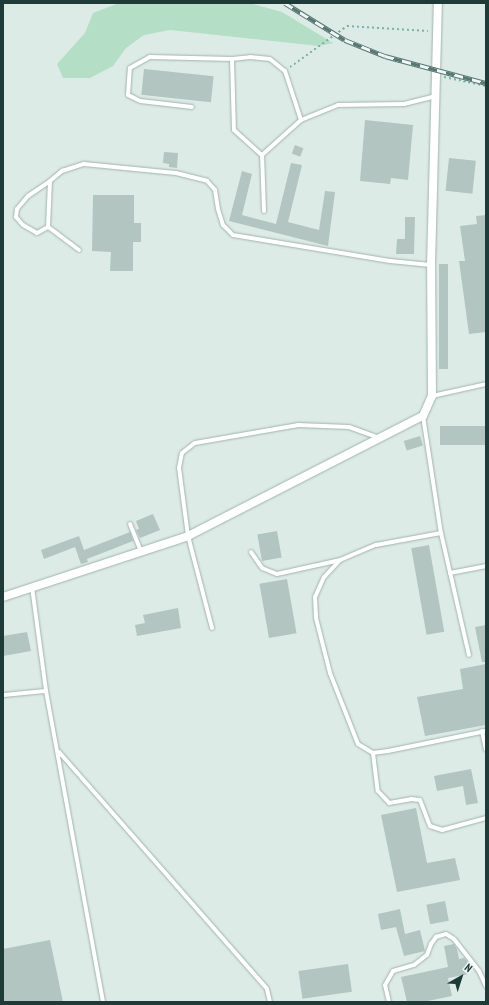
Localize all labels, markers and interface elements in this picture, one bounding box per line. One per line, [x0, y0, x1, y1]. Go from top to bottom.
north arrow [441, 957, 481, 997]
text: N [462, 960, 475, 975]

